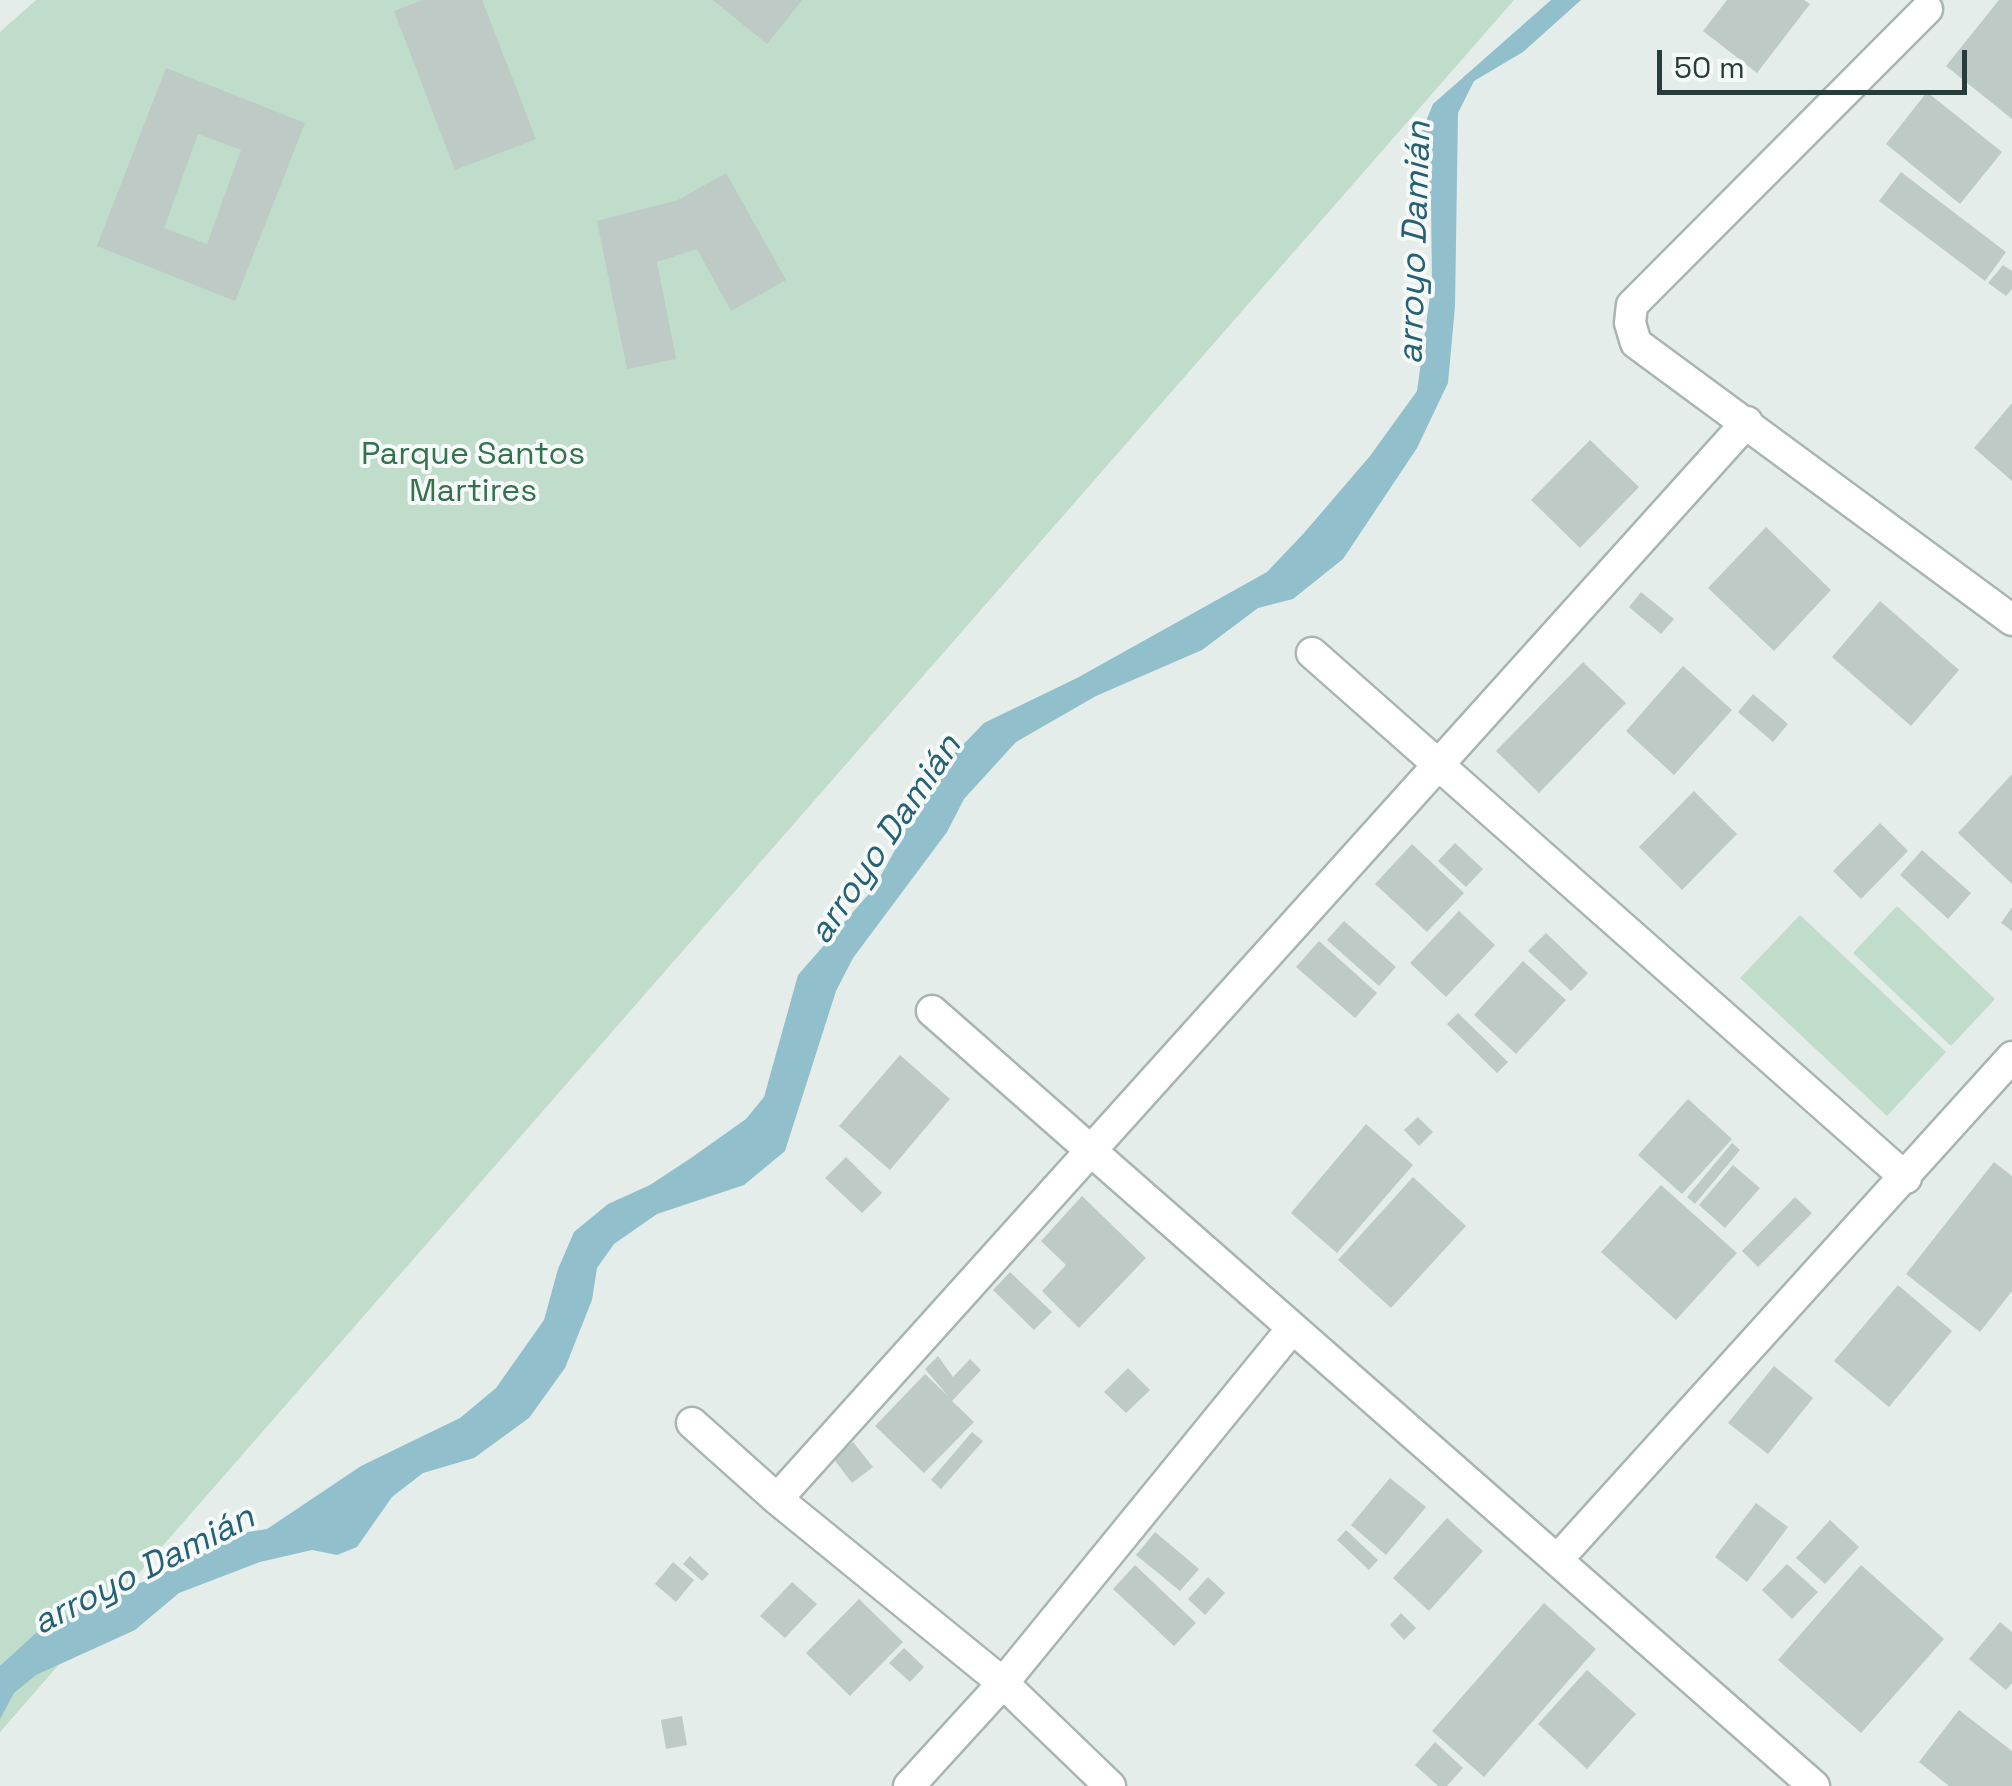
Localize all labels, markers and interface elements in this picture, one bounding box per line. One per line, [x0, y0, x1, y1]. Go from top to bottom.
scale bar [1662, 30, 1972, 92]
text: 50 m [1674, 48, 1745, 87]
water label: arroyo Damián [1391, 121, 1441, 365]
park label: Parque Santos Martires [361, 436, 585, 511]
water label: arroyo Damián [801, 727, 971, 953]
water label: arroyo Damián [26, 1497, 262, 1645]

